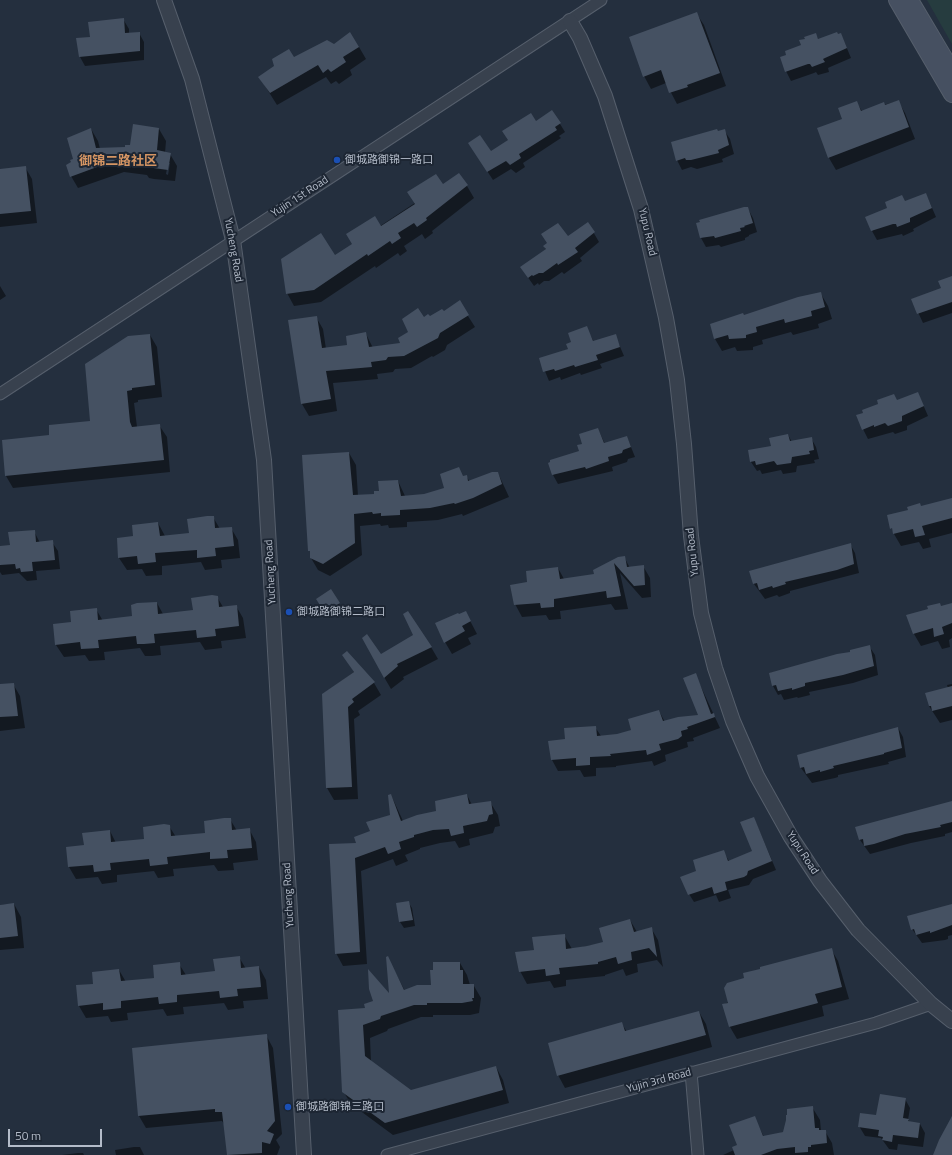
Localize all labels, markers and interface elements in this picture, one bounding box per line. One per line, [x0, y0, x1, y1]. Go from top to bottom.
place label: 御城路御锦一路口 [345, 153, 433, 167]
district label: 御锦二路社区 [79, 154, 157, 170]
marker: 御城路御锦一路口 [332, 155, 342, 165]
street label: Yujin 1st Road [269, 174, 331, 220]
street label: Yupu Road [635, 207, 659, 257]
street label: Yucheng Road [221, 217, 245, 283]
street label: Yupu Road [684, 527, 702, 577]
street label: Yucheng Road [263, 539, 279, 605]
place label: 御城路御锦二路口 [297, 605, 385, 619]
marker: 御城路御锦二路口 [284, 607, 294, 617]
street label: Yupu Road [783, 829, 821, 877]
street label: Yucheng Road [281, 862, 297, 928]
street label: Yujin 3rd Road [625, 1066, 693, 1096]
place label: 御城路御锦三路口 [296, 1100, 384, 1114]
marker: 御城路御锦三路口 [283, 1102, 293, 1112]
scale bar [10, 1121, 104, 1147]
text: 50 m [15, 1126, 41, 1145]

